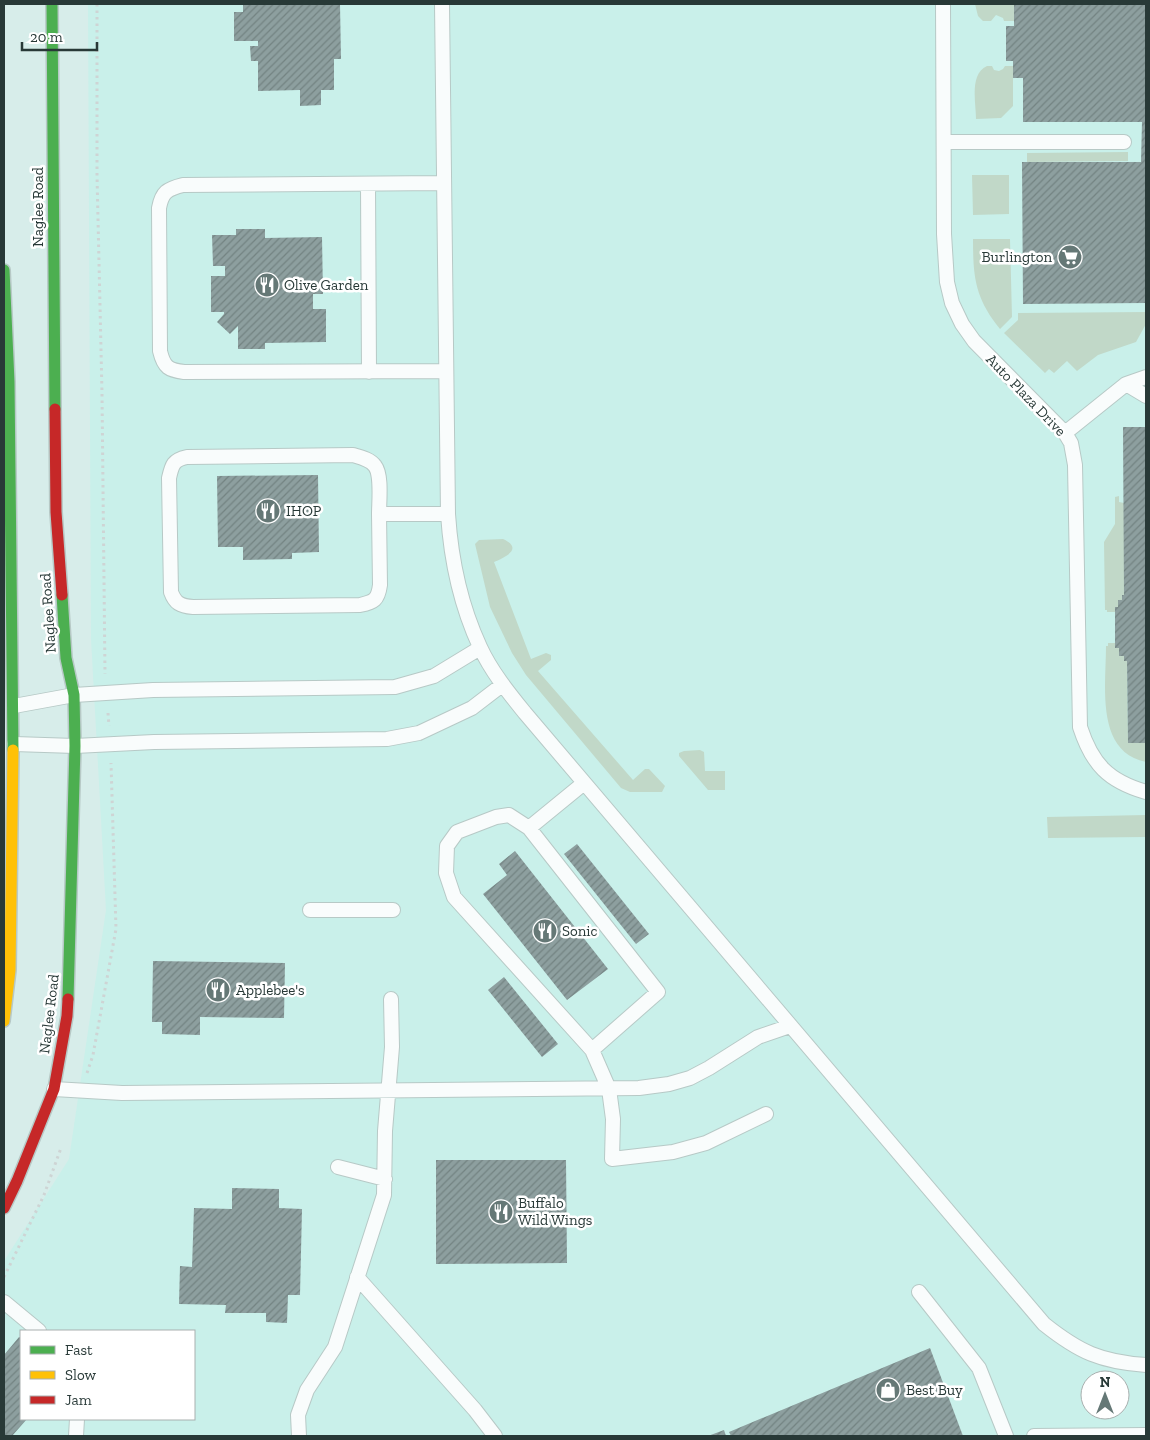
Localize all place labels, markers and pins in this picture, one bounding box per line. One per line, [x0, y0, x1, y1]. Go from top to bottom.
supermarket icon: Burlington [1057, 244, 1083, 270]
place label: Burlington [981, 248, 1052, 266]
restaurant icon: Olive Garden [254, 272, 280, 298]
place label: Olive Garden [284, 276, 369, 294]
restaurant icon: IHOP [255, 498, 281, 524]
place label: IHOP [286, 502, 322, 520]
restaurant icon: Sonic [532, 918, 558, 944]
place label: Sonic [562, 922, 597, 940]
restaurant icon: Applebee's [205, 977, 231, 1003]
place label: Applebee's [236, 981, 305, 999]
place label: Buffalo Wild Wings [518, 1194, 592, 1229]
restaurant icon: Buffalo Wild Wings [488, 1199, 514, 1225]
shop icon: Best Buy [875, 1377, 901, 1403]
place label: Best Buy [906, 1381, 963, 1399]

